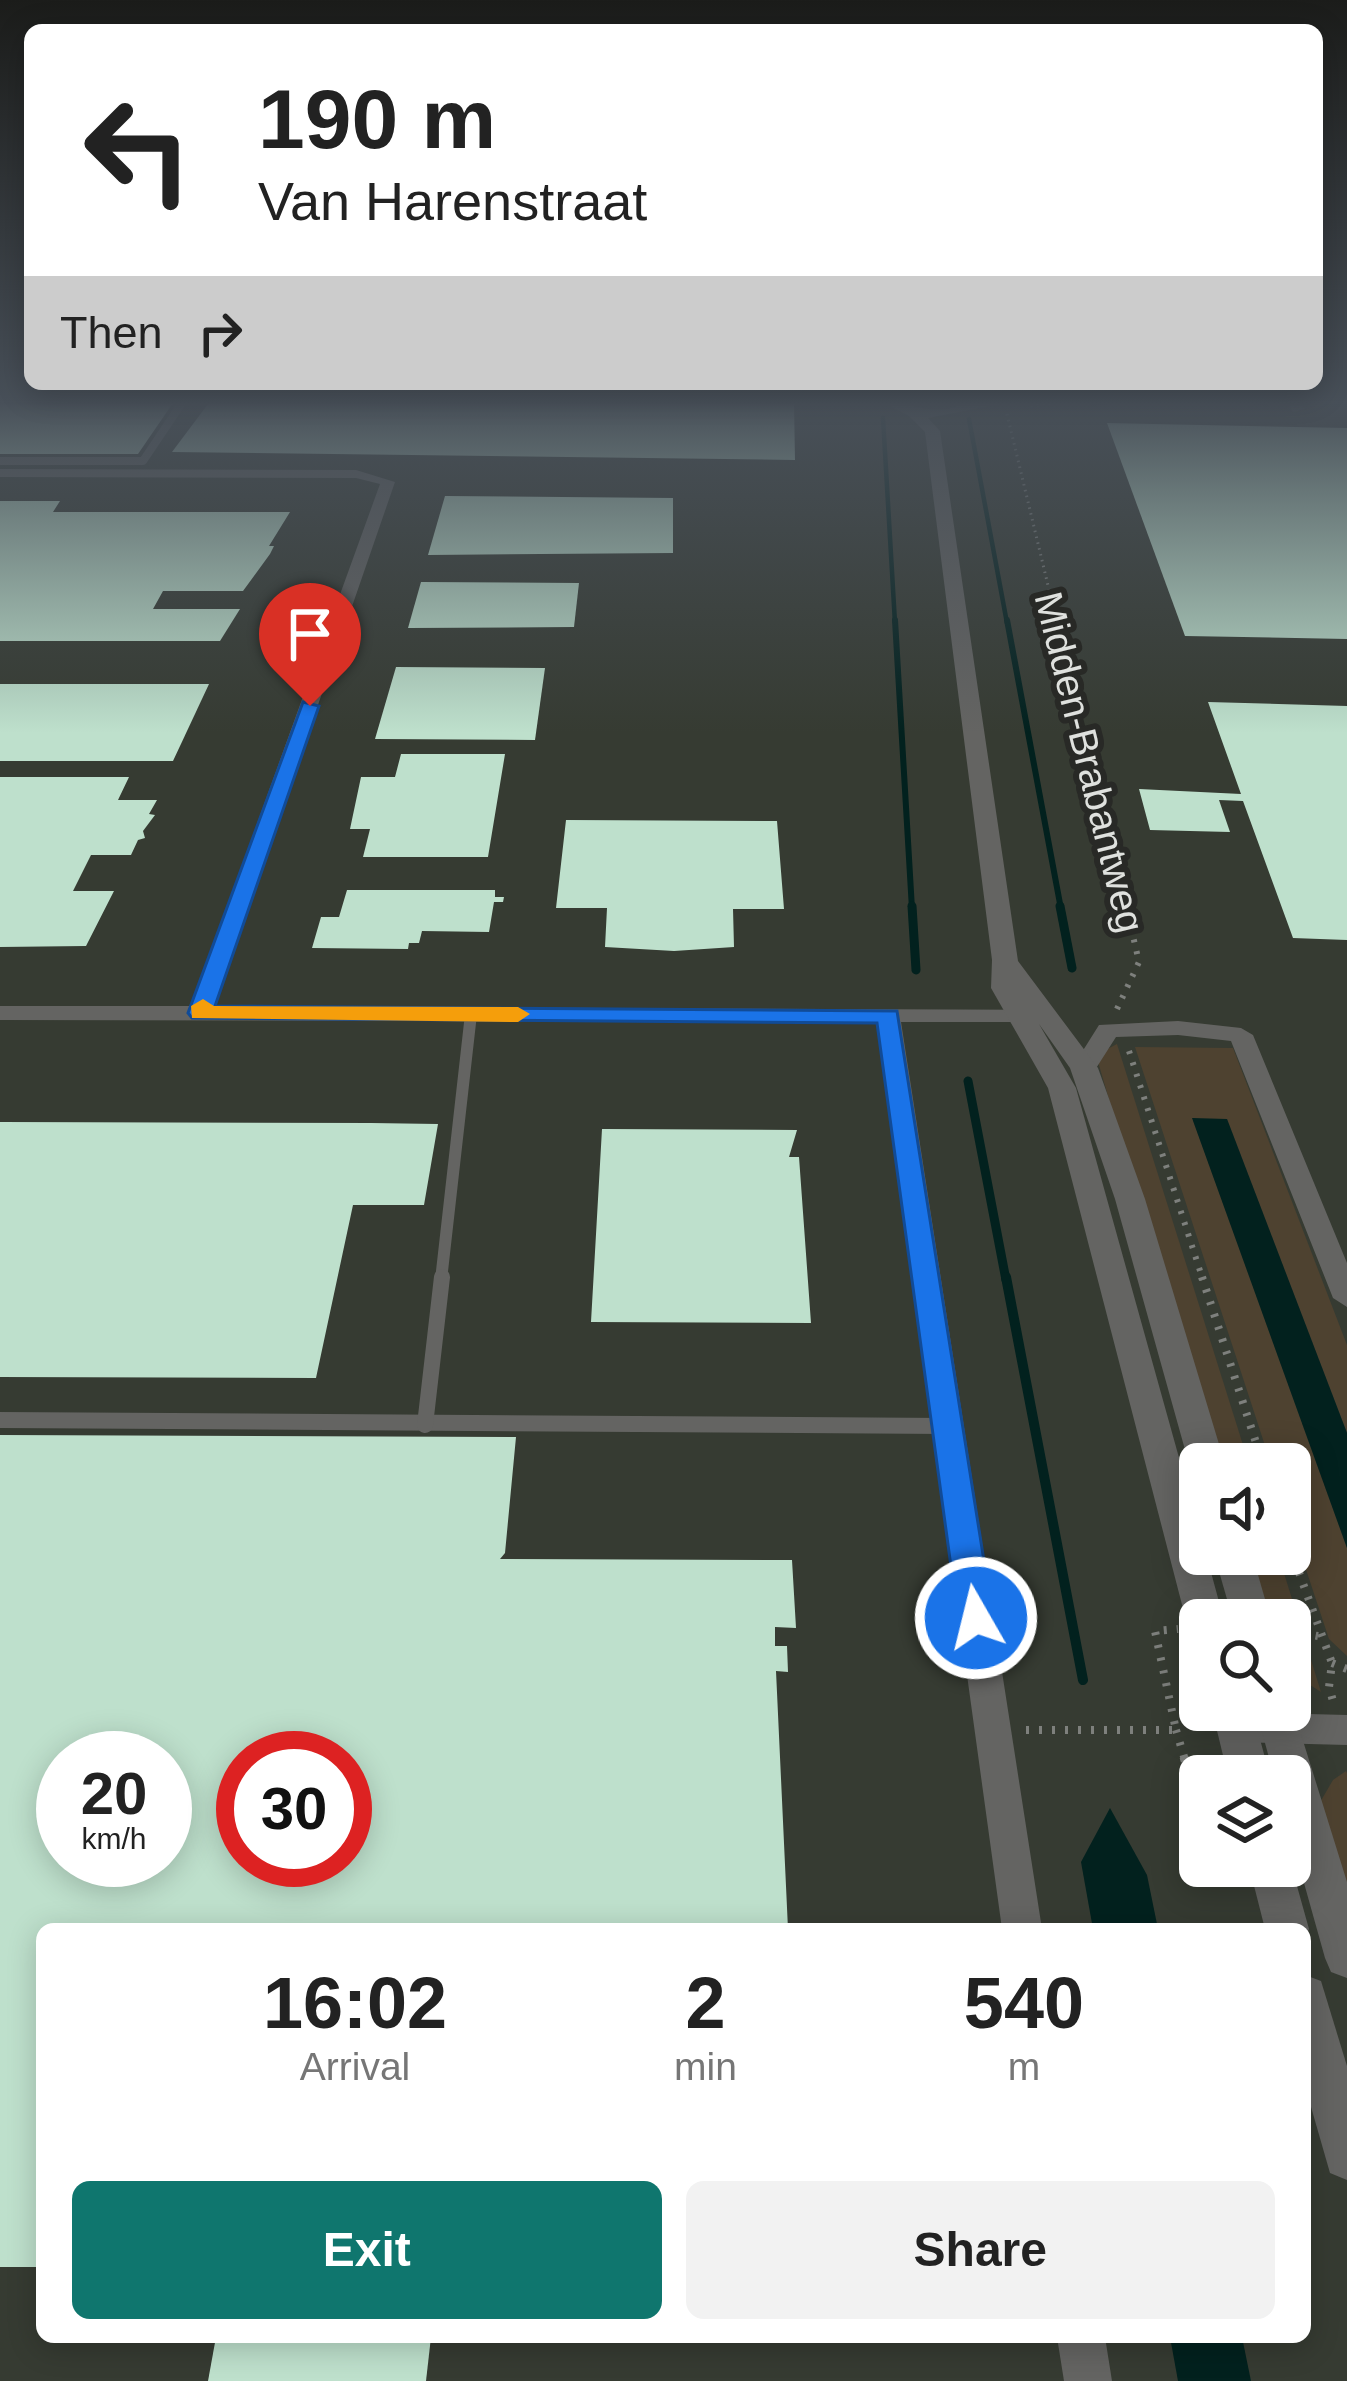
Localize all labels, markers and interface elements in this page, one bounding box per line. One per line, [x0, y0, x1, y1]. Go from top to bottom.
icon: left [60, 72, 216, 228]
text: 190 m [258, 72, 496, 166]
text: Van Harenstraat [258, 171, 647, 231]
icon: right [187, 300, 253, 366]
text: Then [60, 307, 163, 358]
pin [259, 583, 361, 706]
street label: Midden-Brabantweg [1026, 588, 1153, 937]
icon: arrive [277, 601, 343, 667]
map controls [1179, 1443, 1311, 1887]
button: sound [1179, 1443, 1311, 1575]
position arrow [913, 1555, 1039, 1681]
button: search [1179, 1599, 1311, 1731]
speed limit sign: 30 [216, 1731, 372, 1887]
button: layers [1179, 1755, 1311, 1887]
text: 20 [81, 1760, 147, 1827]
text: km/h [81, 1822, 147, 1855]
text: 16:02 [263, 1963, 447, 2043]
text: 2 [685, 1963, 726, 2043]
text: 540 [964, 1963, 1084, 2043]
text: Arrival [300, 2045, 410, 2088]
text: min [674, 2045, 737, 2088]
text: m [1008, 2045, 1040, 2088]
button: Exit [72, 2181, 662, 2319]
button: Share [686, 2181, 1275, 2319]

